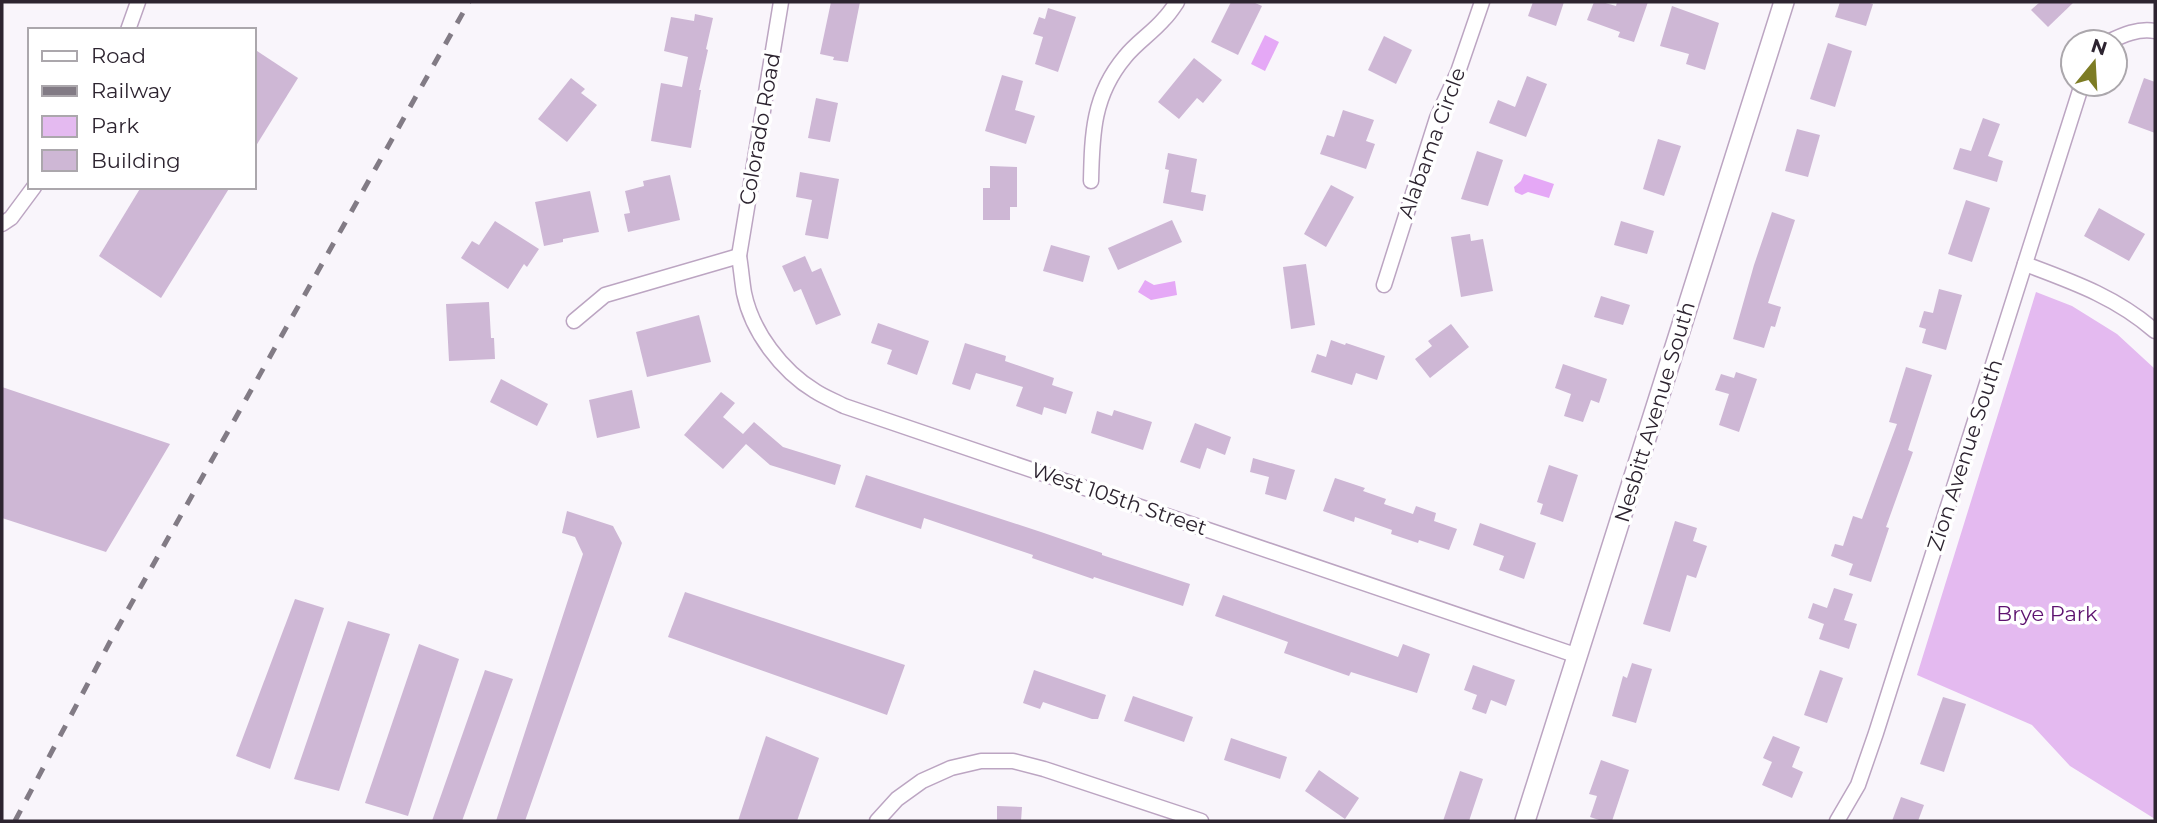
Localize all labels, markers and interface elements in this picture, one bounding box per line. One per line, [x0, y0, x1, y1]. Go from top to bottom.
legend [28, 28, 256, 189]
north arrow [2059, 28, 2129, 98]
text: N [2088, 34, 2110, 61]
text: Road [91, 43, 146, 68]
street label: Colorado Road [734, 51, 785, 207]
street label: Alabama Circle [1393, 64, 1470, 222]
text: Railway [91, 78, 172, 103]
text: Park [91, 113, 139, 138]
text: Building [91, 148, 181, 173]
street label: Nesbitt Avenue South [1609, 298, 1700, 525]
street label: Zion Avenue South [1922, 356, 2007, 554]
street label: West 105th Street [1028, 457, 1210, 540]
park label: Brye Park [1996, 601, 2098, 626]

